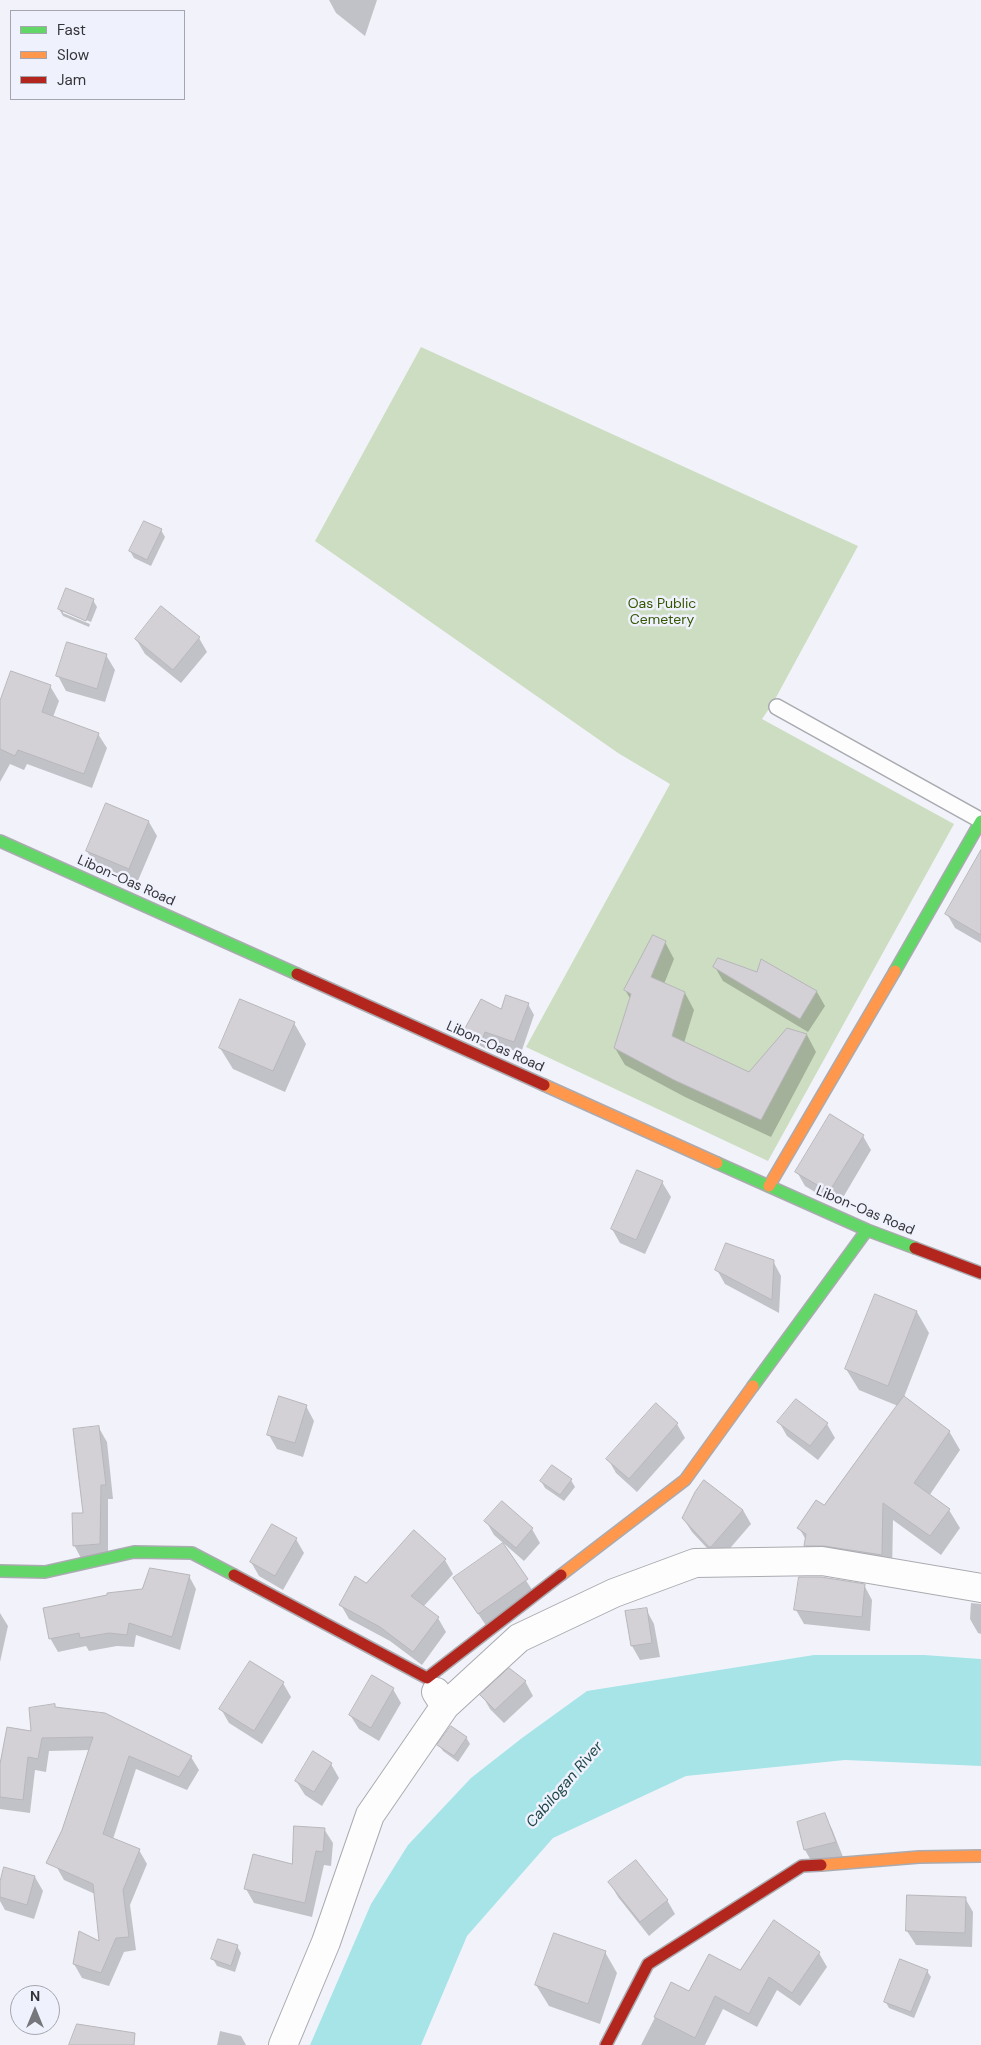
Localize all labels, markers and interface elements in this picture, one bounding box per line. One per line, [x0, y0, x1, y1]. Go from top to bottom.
legend [10, 10, 185, 100]
text: Fast [57, 20, 86, 40]
text: Slow [57, 45, 89, 65]
text: Jam [57, 70, 86, 90]
park label: Oas Public Cemetery [628, 596, 696, 628]
street label: Libon-Oas Road [75, 852, 177, 910]
street label: Libon-Oas Road [444, 1018, 546, 1076]
street label: Libon-Oas Road [813, 1183, 917, 1239]
water label: Cabilogan River [523, 1738, 607, 1832]
north arrow [10, 1985, 60, 2035]
text: N [30, 1987, 40, 2005]

